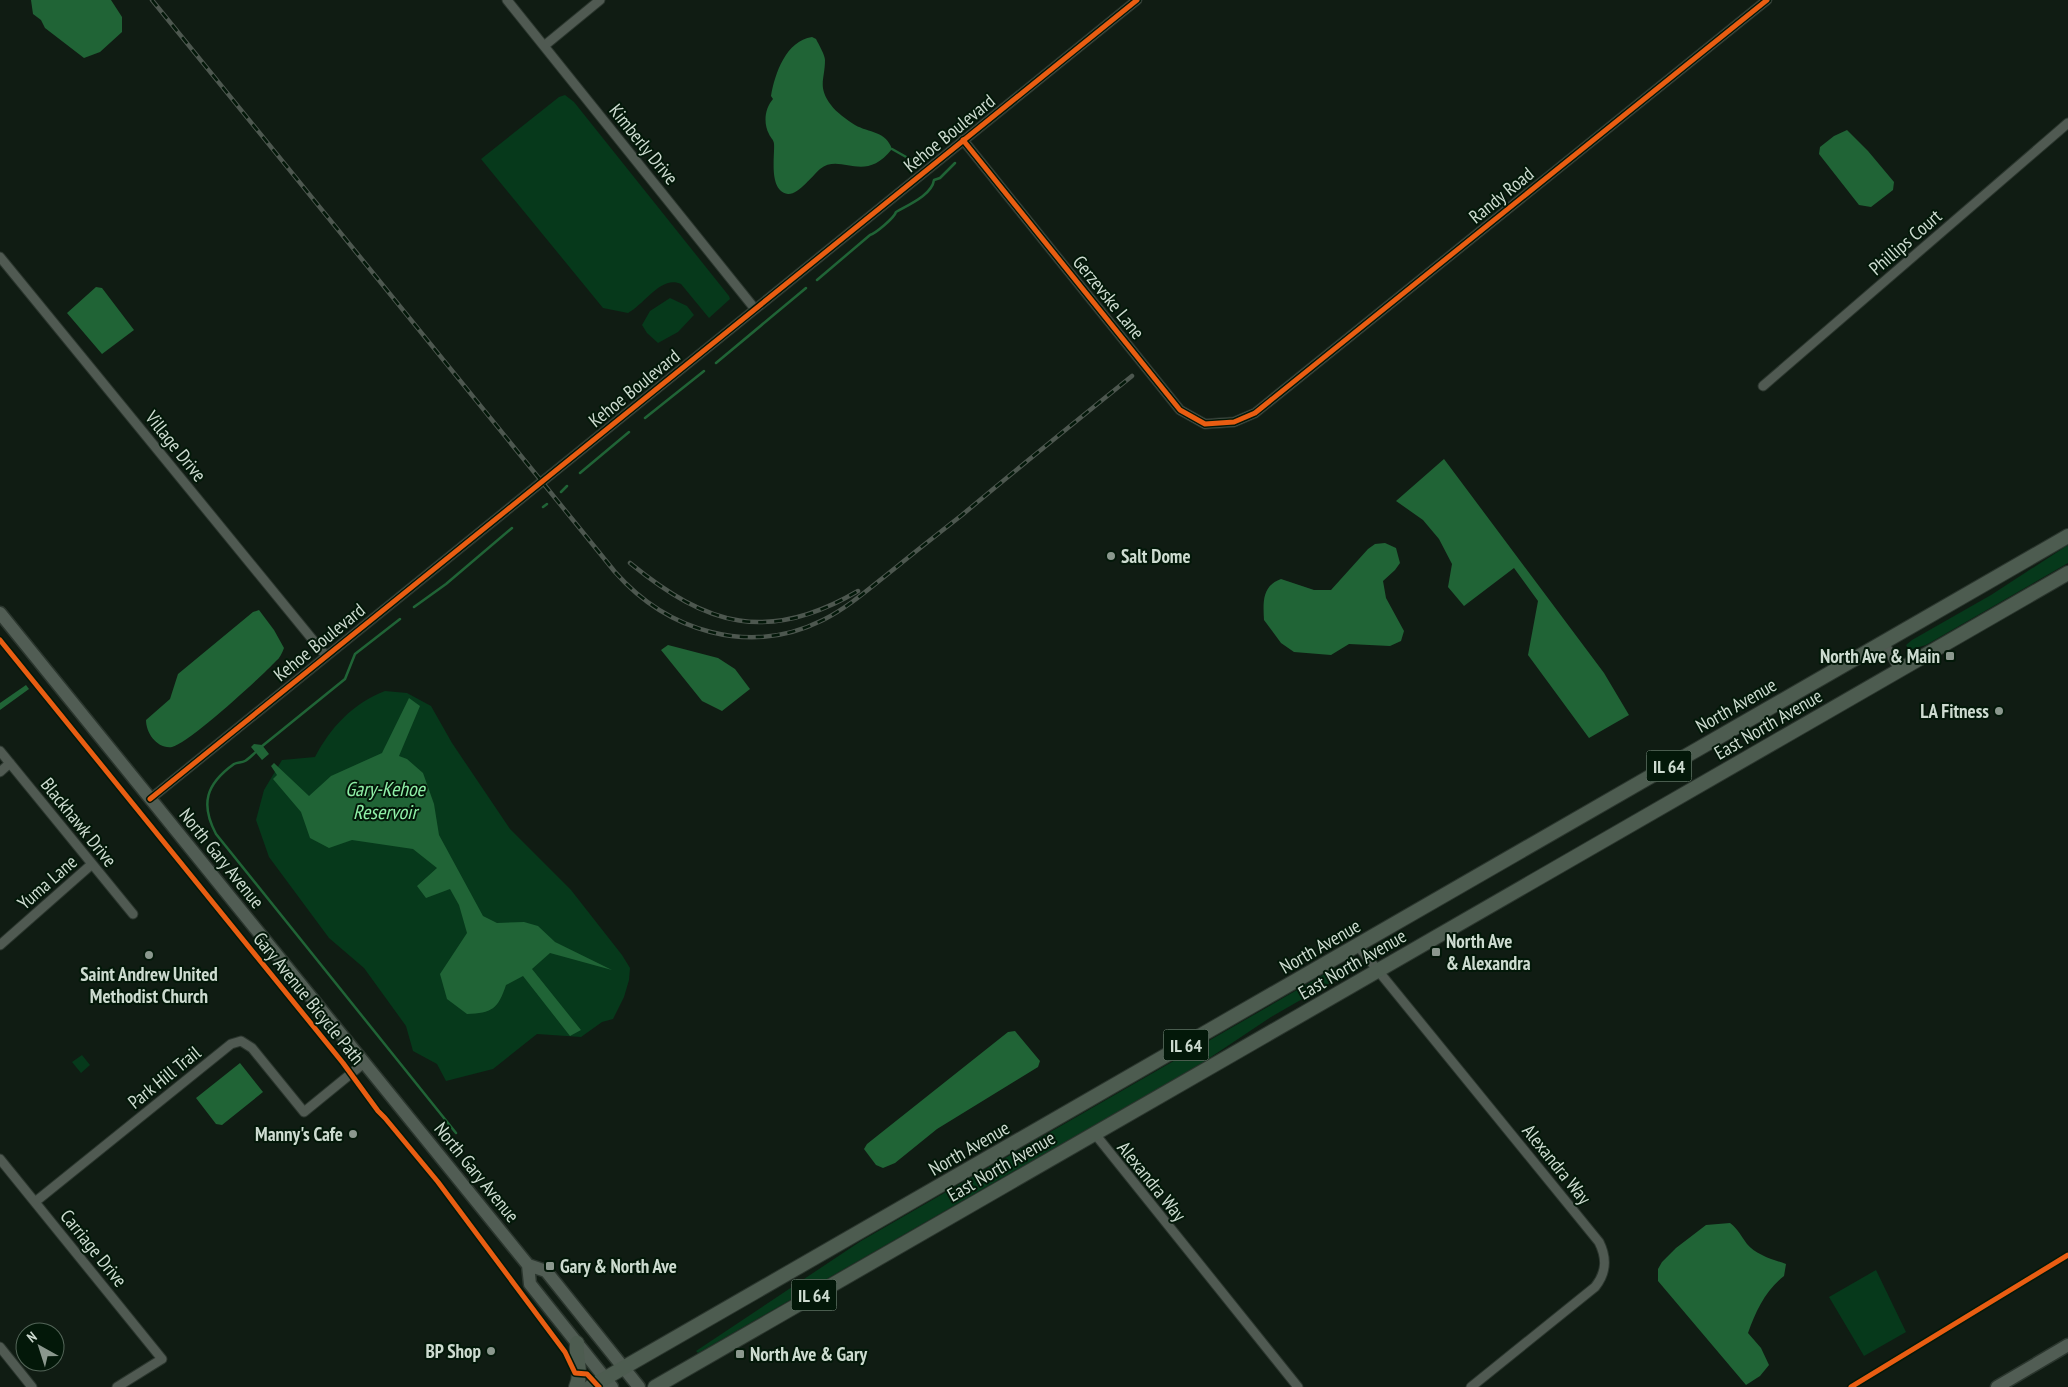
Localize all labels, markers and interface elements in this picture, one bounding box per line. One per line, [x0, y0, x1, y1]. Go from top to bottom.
street label: Kehoe Boulevard [898, 89, 1000, 177]
street label: Kimberly Drive [604, 99, 684, 189]
street label: Randy Road [1464, 162, 1538, 228]
street label: Phillips Court [1864, 203, 1947, 280]
street label: Gerzevske Lane [1068, 250, 1150, 344]
street label: Kehoe Boulevard [583, 344, 685, 432]
street label: Village Drive [140, 405, 212, 486]
place label: Salt Dome [1121, 544, 1191, 568]
marker: Salt Dome [1105, 550, 1117, 562]
street label: Kehoe Boulevard [268, 598, 370, 686]
place label: North Ave & Main [1820, 644, 1940, 668]
marker: North Ave & Main [1944, 650, 1956, 662]
street label: North Avenue [1691, 672, 1781, 738]
street label: East North Avenue [1710, 683, 1826, 765]
place label: LA Fitness [1920, 699, 1989, 723]
marker: LA Fitness [1993, 705, 2005, 717]
road number: IL 64 [1646, 750, 1692, 781]
street label: Blackhawk Drive [36, 773, 122, 872]
water label: Gary-Kehoe Reservoir [345, 776, 427, 825]
street label: North Gary Avenue [174, 803, 270, 913]
street label: Yuma Lane [12, 849, 82, 914]
street label: North Avenue [1275, 913, 1365, 979]
street label: East North Avenue [1294, 923, 1410, 1005]
street label: Gary Avenue Bicycle Path [248, 927, 370, 1069]
place label: North Ave & Alexandra [1446, 929, 1531, 975]
marker: North Ave & Alexandra [1430, 946, 1442, 958]
marker: Saint Andrew United Methodist Church [143, 949, 155, 961]
place label: Saint Andrew United Methodist Church [80, 962, 218, 1008]
road number: IL 64 [1164, 1030, 1208, 1060]
street label: Park Hill Trail [123, 1040, 206, 1114]
street label: North Avenue [924, 1115, 1014, 1181]
street label: North Gary Avenue [429, 1117, 525, 1227]
street label: Alexandra Way [1517, 1119, 1597, 1210]
place label: Manny's Cafe [255, 1122, 343, 1146]
street label: East North Avenue [943, 1125, 1059, 1207]
marker: Manny's Cafe [347, 1128, 359, 1140]
street label: Alexandra Way [1112, 1136, 1192, 1227]
street label: Carriage Drive [55, 1204, 133, 1292]
place label: Gary & North Ave [560, 1254, 677, 1278]
marker: Gary & North Ave [544, 1260, 556, 1272]
road number: IL 64 [792, 1280, 836, 1310]
north arrow [15, 1322, 65, 1372]
text: N [23, 1328, 40, 1346]
place label: BP Shop [426, 1339, 481, 1363]
place label: North Ave & Gary [750, 1342, 868, 1366]
marker: BP Shop [485, 1345, 497, 1357]
marker: North Ave & Gary [734, 1348, 746, 1360]

